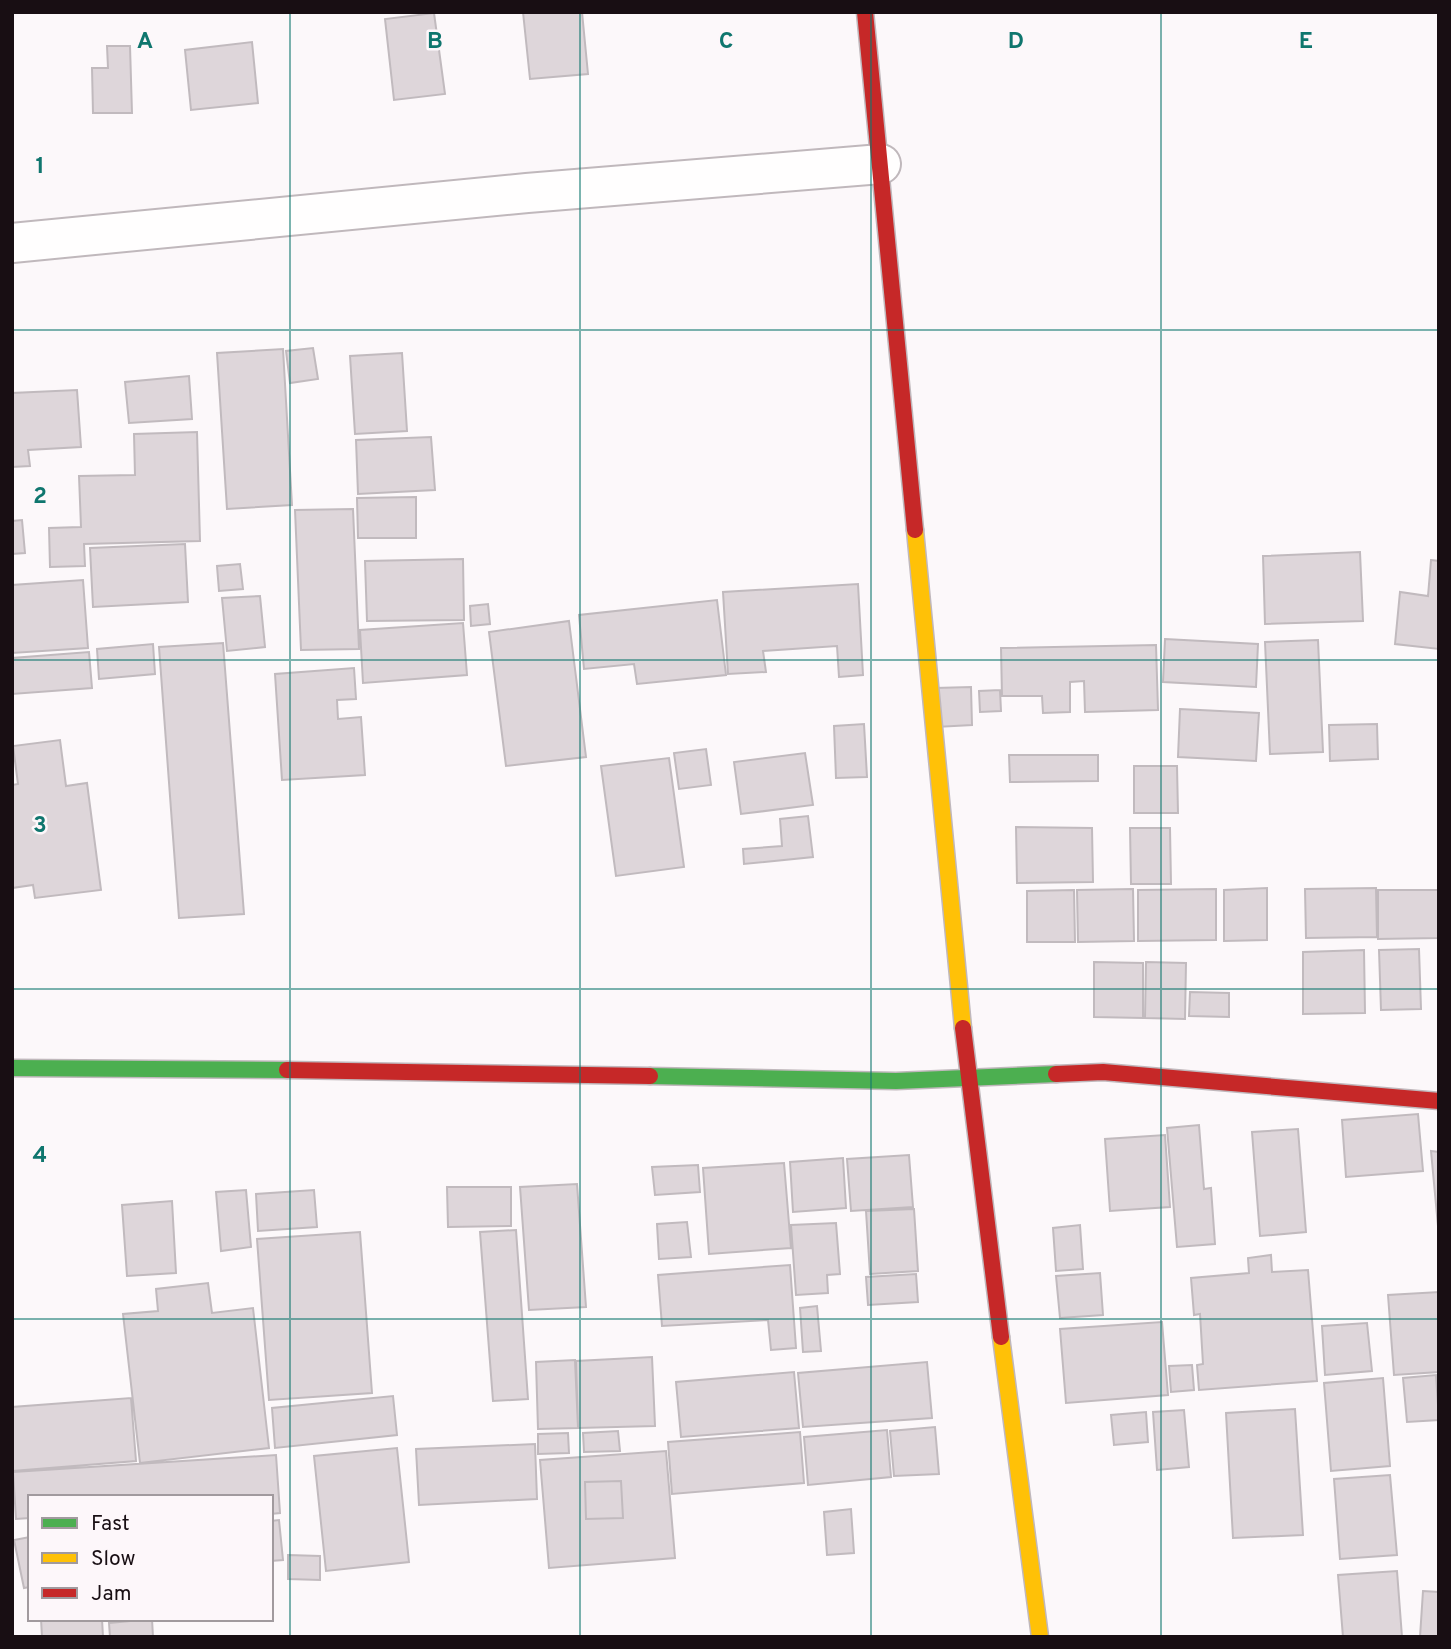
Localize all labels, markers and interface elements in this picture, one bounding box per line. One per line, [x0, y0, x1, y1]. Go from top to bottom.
text: A [137, 28, 153, 57]
text: B [427, 28, 443, 57]
text: C [719, 28, 733, 57]
text: D [1008, 28, 1024, 57]
text: E [1299, 28, 1313, 57]
text: 1 [35, 153, 45, 182]
text: 2 [33, 483, 47, 512]
text: 3 [33, 812, 47, 841]
text: 4 [33, 1142, 47, 1171]
legend [28, 1495, 273, 1621]
text: Fast [91, 1511, 130, 1538]
text: Slow [91, 1546, 136, 1573]
text: Jam [91, 1581, 132, 1608]

